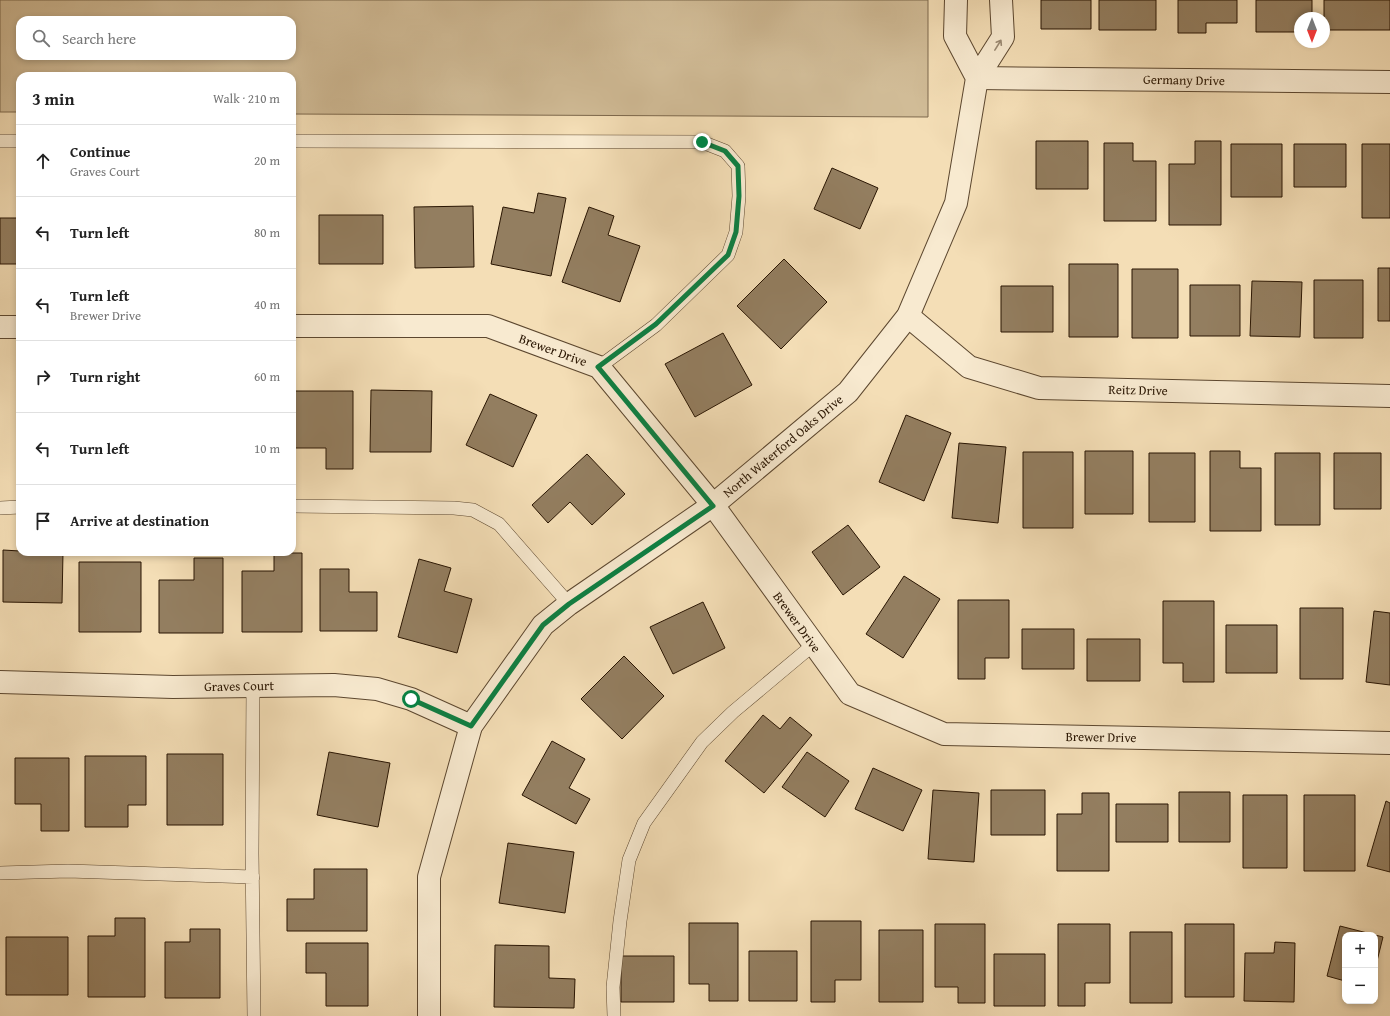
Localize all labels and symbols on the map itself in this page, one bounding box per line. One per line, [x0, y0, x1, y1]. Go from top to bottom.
north arrow [1294, 12, 1330, 48]
one-way arrow [994, 40, 1002, 51]
street label: Germany Drive [1143, 70, 1225, 90]
route end [693, 133, 711, 151]
street label: Brewer Drive [516, 329, 590, 371]
street label: Reitz Drive [1108, 380, 1168, 400]
street label: North Waterford Oaks Drive [719, 390, 847, 502]
street label: Brewer Drive [768, 588, 826, 656]
street label: Graves Court [204, 676, 274, 696]
route start [402, 690, 420, 708]
street label: Brewer Drive [1065, 727, 1137, 747]

